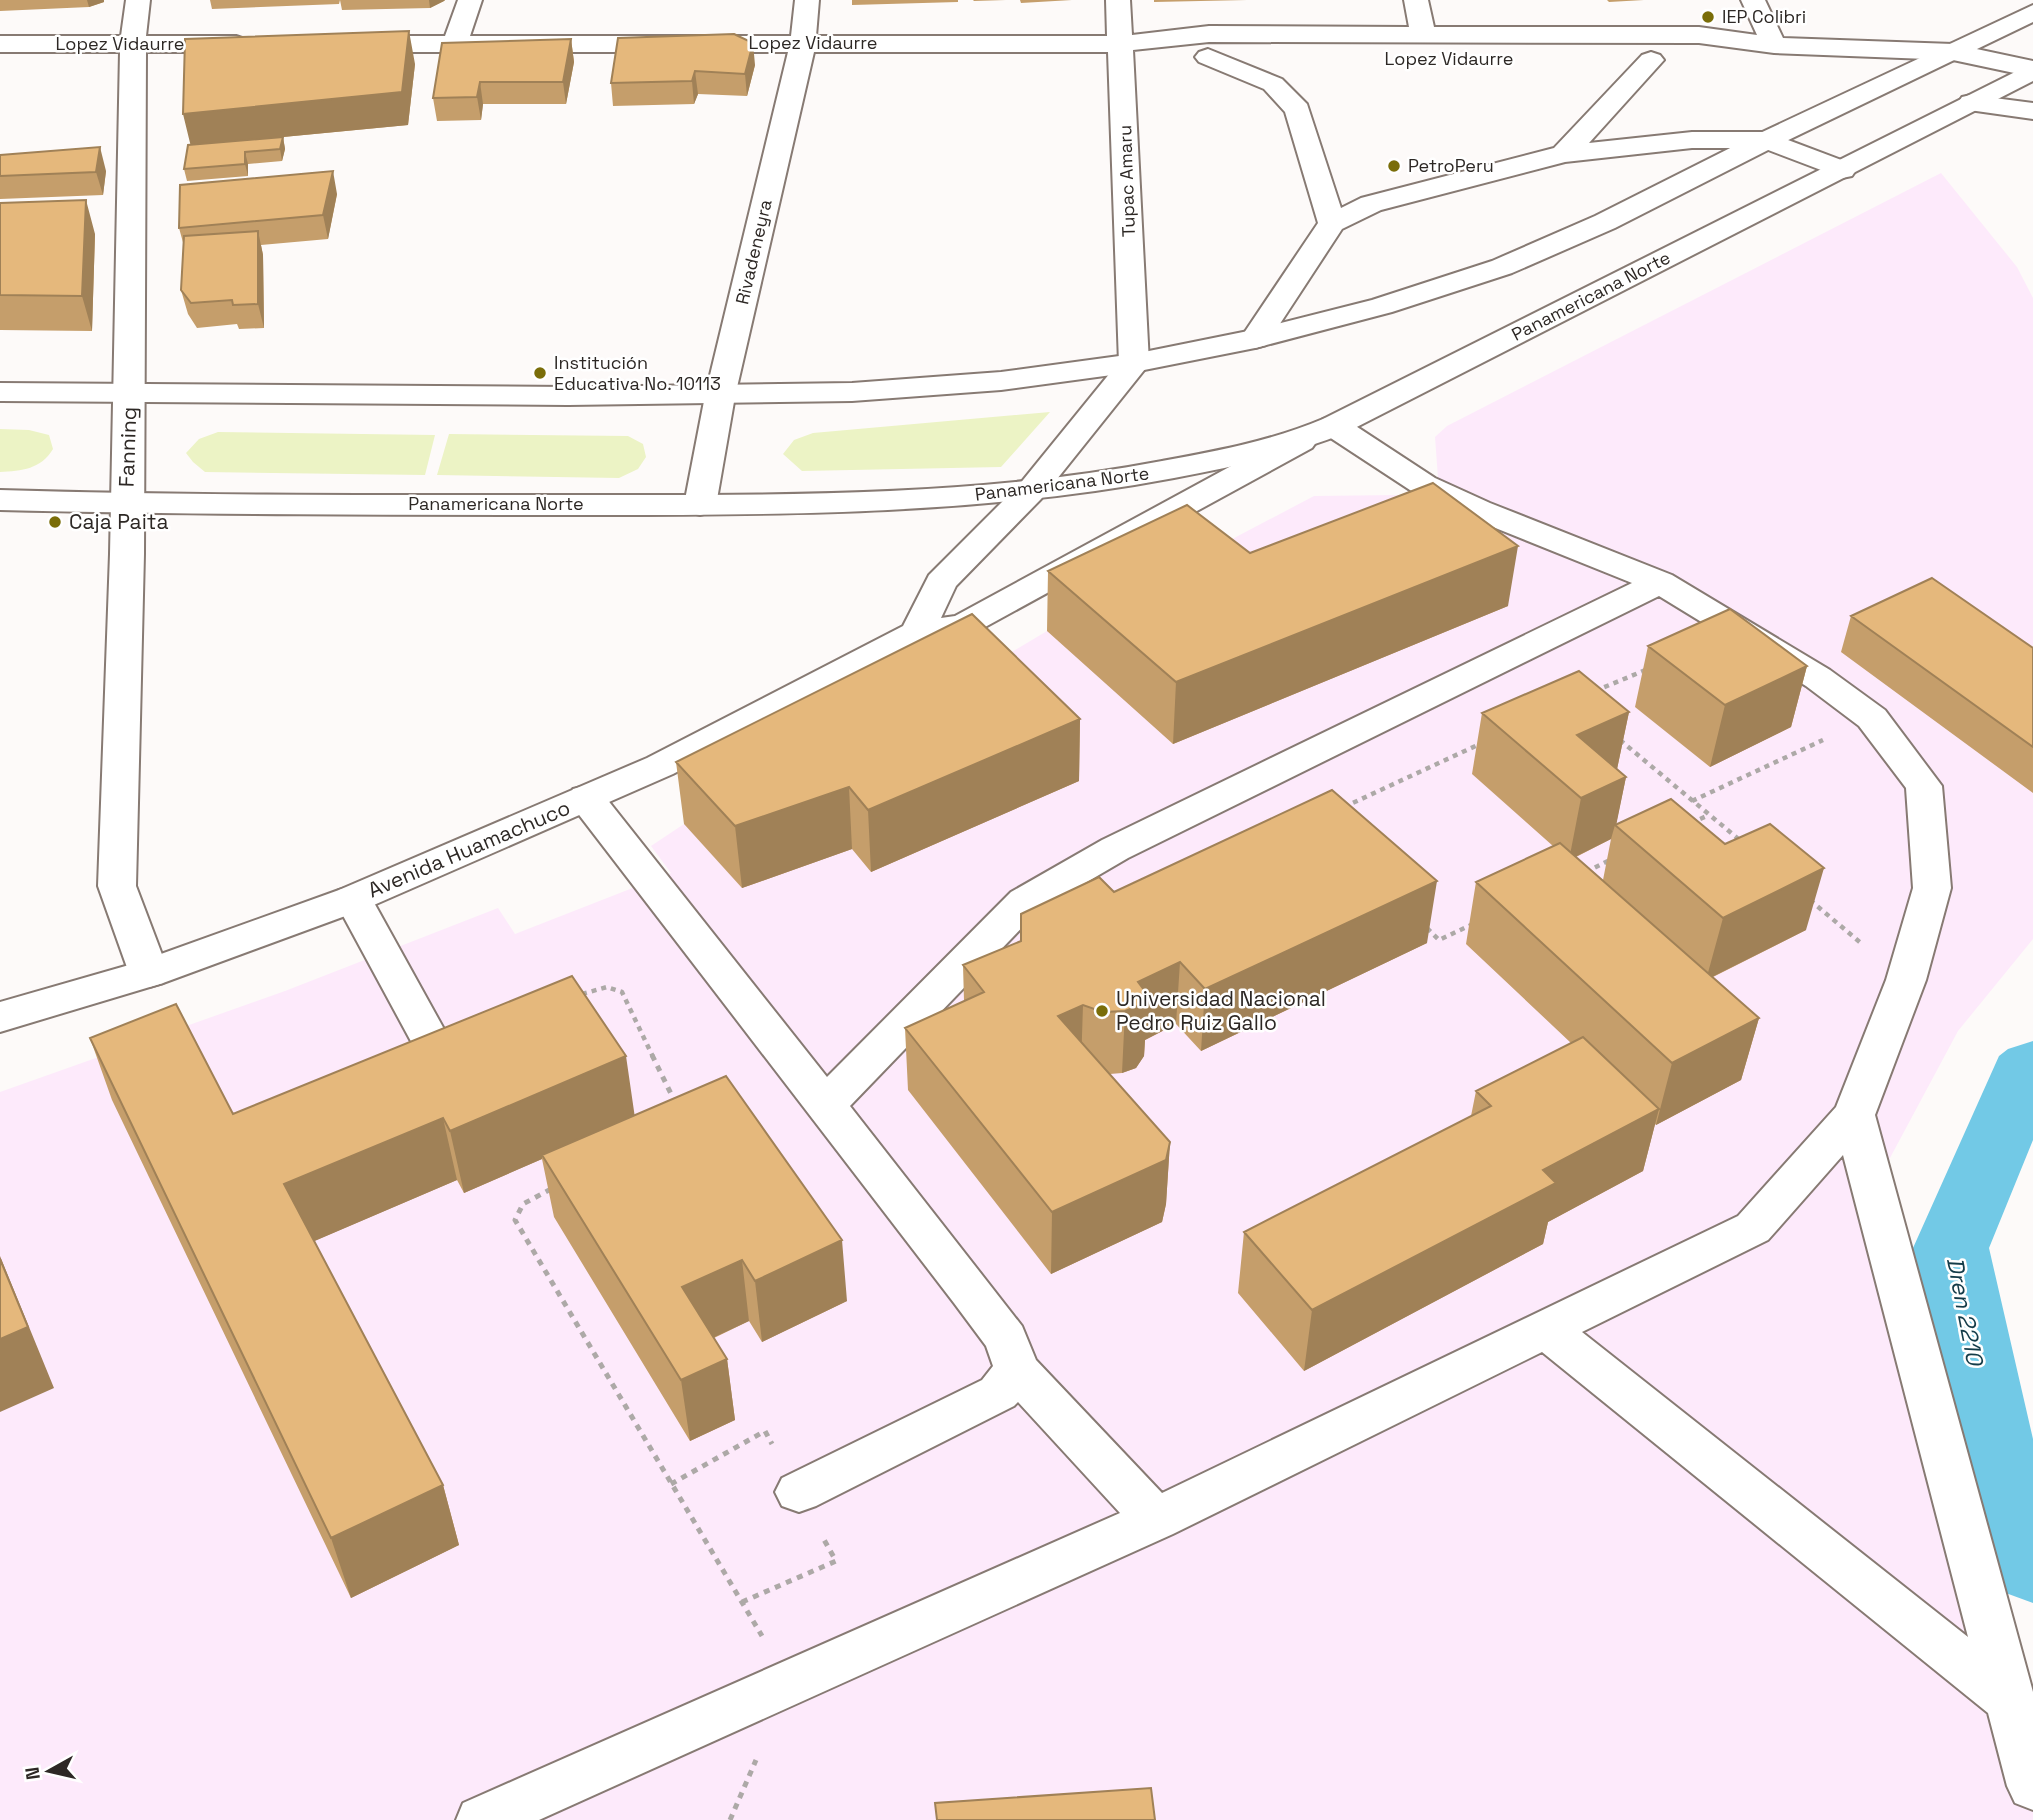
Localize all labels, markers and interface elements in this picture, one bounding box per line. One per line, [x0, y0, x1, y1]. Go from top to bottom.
place label: IEP Colibri [1722, 5, 1806, 28]
marker: IEP Colibri [1700, 9, 1716, 25]
street label: Lopez Vidaurre [749, 31, 877, 54]
street label: Lopez Vidaurre [56, 32, 184, 55]
street label: Lopez Vidaurre [1385, 47, 1513, 70]
street label: Tupac Amaru [1113, 125, 1140, 237]
place label: PetroPeru [1408, 154, 1494, 177]
marker: PetroPeru [1386, 158, 1402, 174]
street label: Rivadeneyra [730, 197, 777, 307]
street label: Panamericana Norte [1507, 246, 1674, 346]
place label: Institución Educativa No. 10113 [554, 351, 721, 395]
marker: Institución Educativa No. 10113 [532, 365, 548, 381]
street label: Fanning [113, 406, 142, 488]
street label: Panamericana Norte [974, 461, 1150, 506]
street label: Panamericana Norte [408, 492, 584, 515]
place label: Caja Paita [69, 508, 169, 535]
marker: Caja Paita [47, 514, 63, 530]
street label: Avenida Huamachuco [363, 794, 574, 903]
place label: Universidad Nacional Pedro Ruiz Gallo [1116, 985, 1326, 1036]
marker: Universidad Nacional Pedro Ruiz Gallo [1094, 1003, 1110, 1019]
water label: Dren 2210 [1940, 1255, 1991, 1370]
north arrow [14, 1736, 84, 1806]
text: N [19, 1765, 46, 1781]

